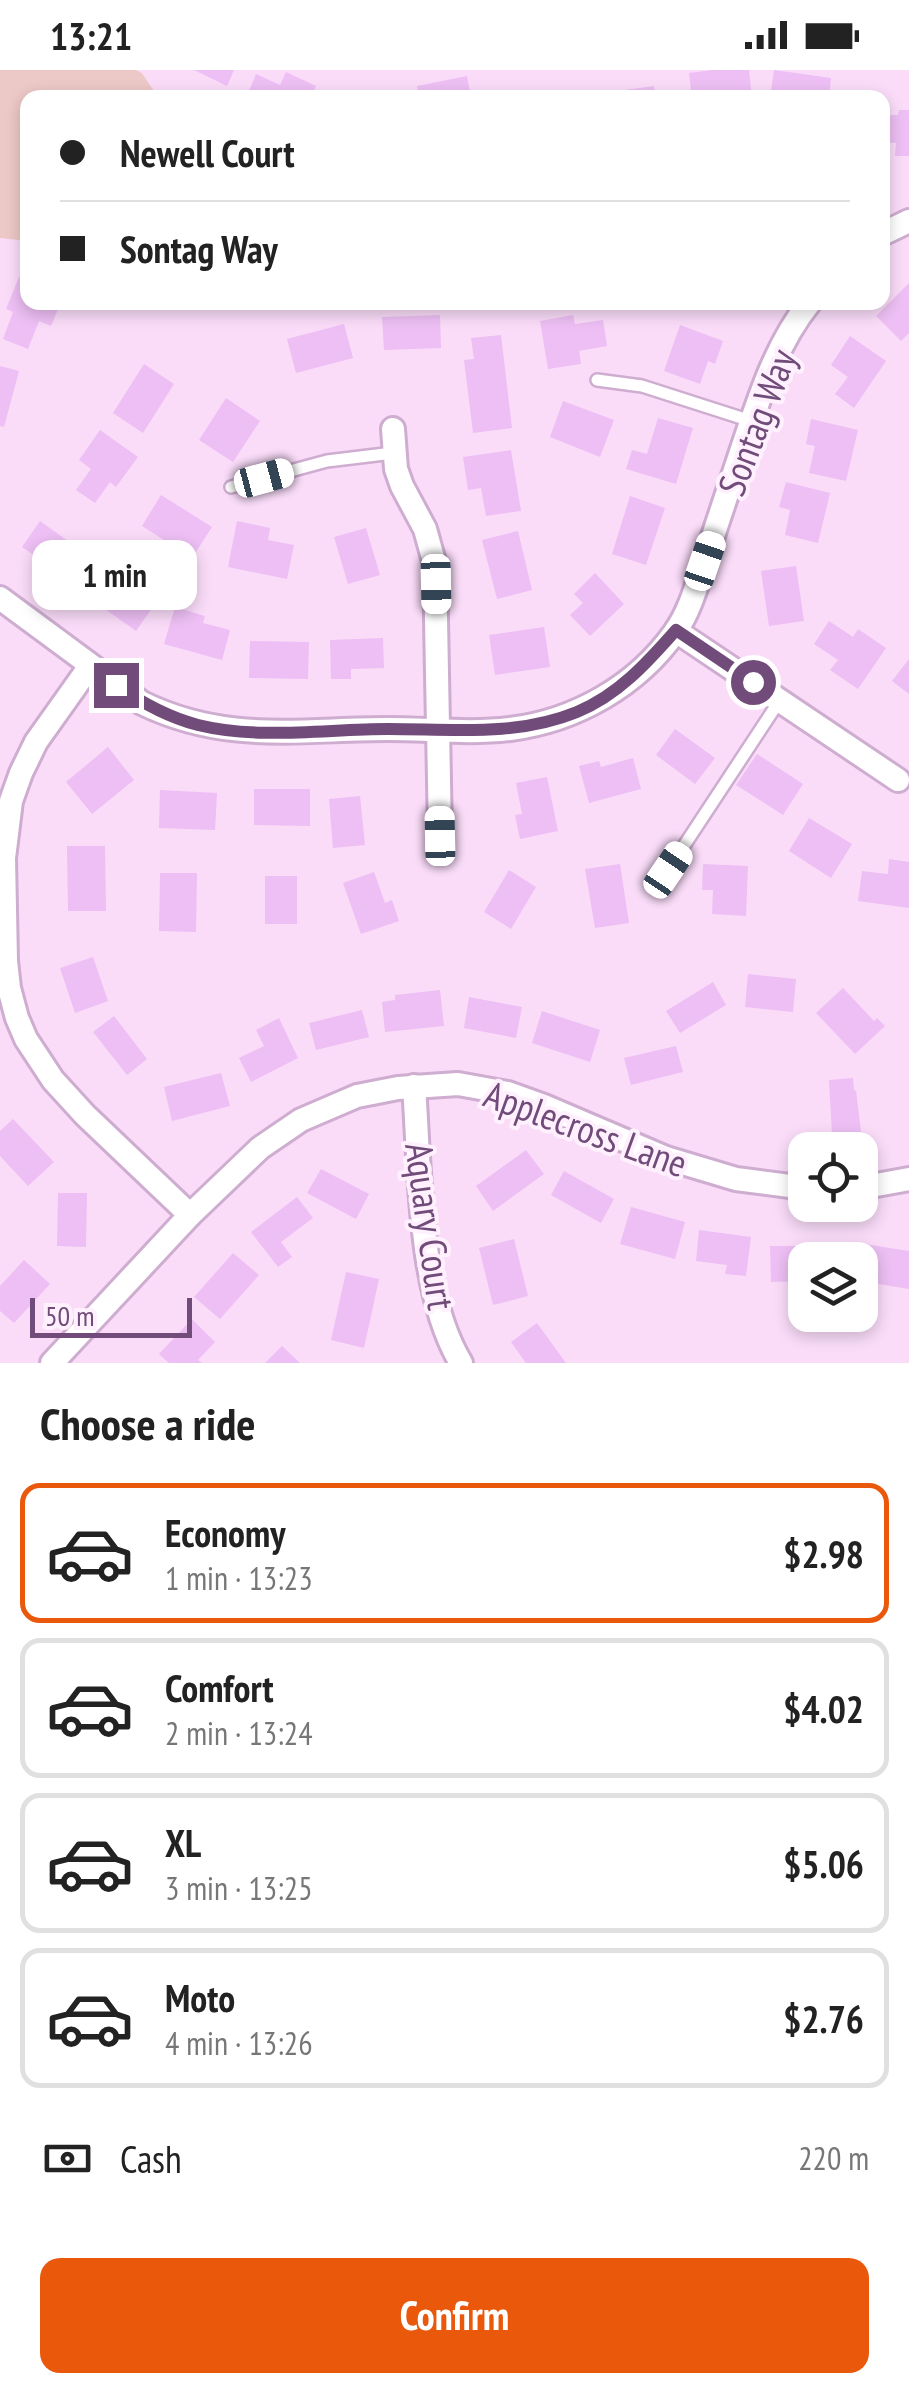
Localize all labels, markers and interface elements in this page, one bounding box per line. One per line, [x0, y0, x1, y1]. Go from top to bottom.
text: 13:21 [50, 11, 132, 60]
text: Newell Court [120, 128, 295, 177]
text: Sontag Way [120, 224, 278, 273]
street label: Sontag Way [706, 341, 806, 502]
car [231, 456, 297, 500]
car [681, 528, 729, 594]
callout: 1 min [34, 540, 198, 610]
text: 1 min [82, 554, 147, 596]
car [420, 554, 452, 614]
route start [731, 660, 776, 705]
route end [94, 663, 139, 708]
car [424, 806, 456, 866]
car [639, 837, 697, 903]
street label: Applecross Lane [478, 1069, 694, 1187]
map controls [788, 1132, 878, 1332]
button: locate [788, 1132, 878, 1222]
street label: Aquary Court [395, 1139, 467, 1313]
button: layers [788, 1242, 878, 1332]
scale bar [30, 1293, 192, 1338]
text: 50 m [45, 1297, 94, 1334]
text: Choose a ride [40, 1394, 255, 1452]
icon: car [45, 1508, 135, 1598]
text: Economy [165, 1508, 285, 1557]
text: $2.98 [783, 1529, 864, 1578]
text: 1 min · 13:23 [165, 1557, 313, 1599]
icon: car [45, 1663, 135, 1753]
text: Comfort [165, 1663, 274, 1712]
text: $4.02 [783, 1684, 864, 1733]
text: 2 min · 13:24 [165, 1712, 313, 1754]
icon: car [45, 1818, 135, 1908]
text: XL [165, 1818, 201, 1867]
text: $5.06 [783, 1839, 864, 1888]
text: 3 min · 13:25 [165, 1867, 313, 1909]
icon: car [45, 1973, 135, 2063]
text: Moto [165, 1973, 235, 2022]
text: $2.76 [783, 1994, 864, 2043]
text: 4 min · 13:26 [165, 2022, 313, 2064]
icon: cash [40, 2131, 95, 2186]
text: Cash [120, 2134, 182, 2183]
text: 220 m [798, 2137, 869, 2179]
button: Confirm [40, 2258, 869, 2373]

